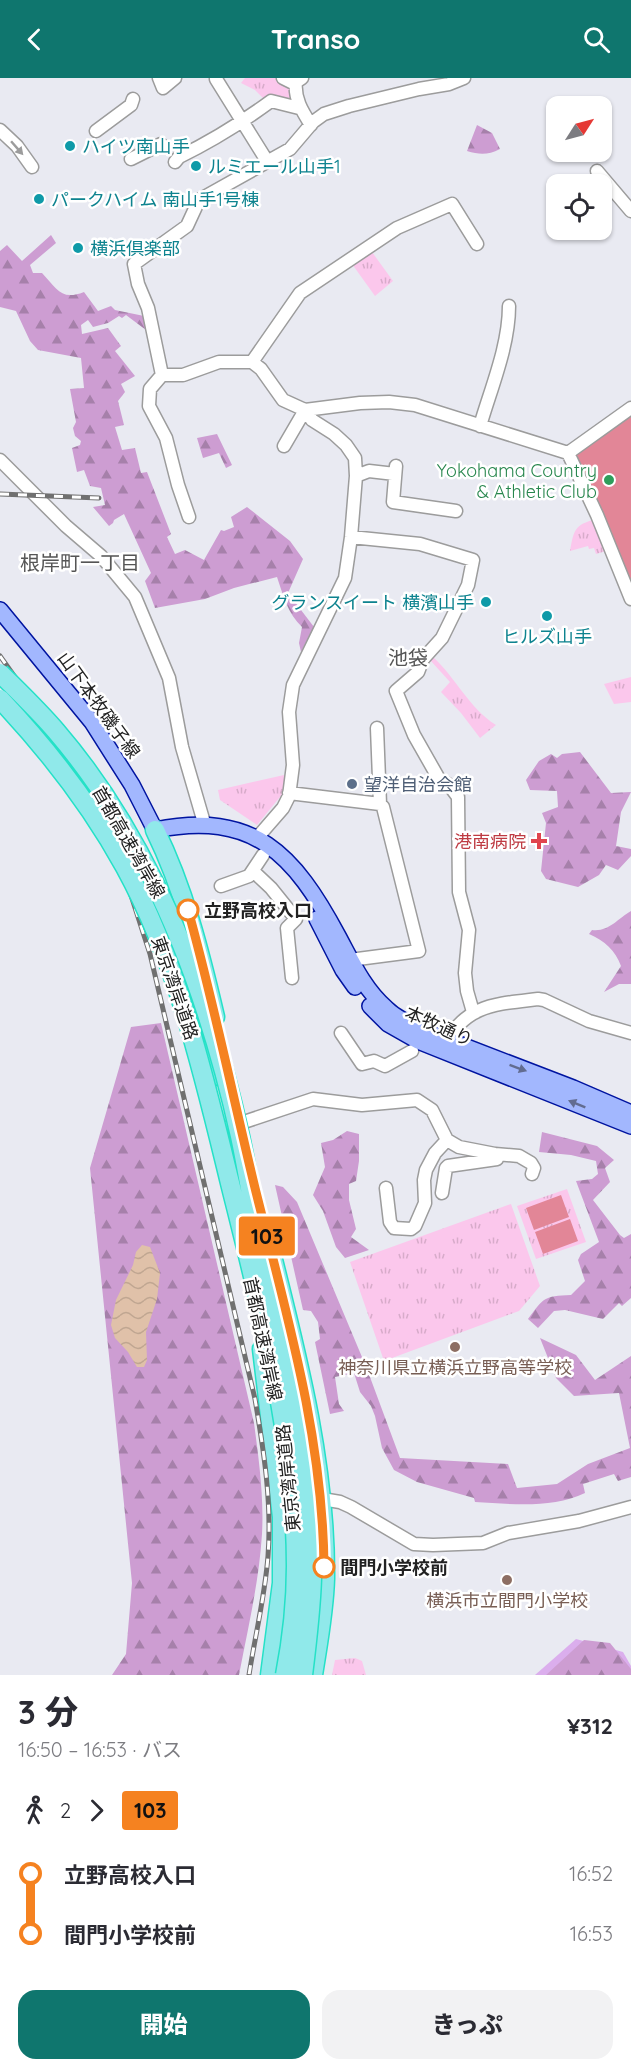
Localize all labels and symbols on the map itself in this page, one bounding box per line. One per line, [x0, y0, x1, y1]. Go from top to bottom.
north arrow [546, 96, 612, 162]
place label: ハイツ南山手 [82, 135, 190, 158]
marker: ハイツ南山手 [63, 139, 77, 153]
one-way arrow [10, 140, 24, 155]
place label: ルミエール山手1 [208, 155, 341, 178]
marker: ルミエール山手1 [189, 159, 203, 173]
place label: パークハイム 南山手1号棟 [51, 188, 259, 211]
marker: パークハイム 南山手1号棟 [32, 192, 46, 206]
place label: 横浜倶楽部 [90, 237, 180, 260]
marker: 横浜倶楽部 [71, 241, 85, 255]
place label: Yokohama Country & Athletic Club [437, 459, 597, 503]
marker: Yokohama Country & Athletic Club [602, 473, 616, 487]
district label: 根岸町一丁目 [20, 550, 140, 575]
place label: グランスイート 横濱山手 [271, 591, 474, 614]
marker: グランスイート 横濱山手 [479, 595, 493, 609]
marker: ヒルズ山手 [540, 609, 554, 623]
place label: ヒルズ山手 [502, 625, 592, 648]
district label: 池袋 [388, 645, 428, 670]
street label: 山下本牧磯子線 [53, 647, 145, 763]
place label: 望洋自治会館 [364, 773, 472, 796]
marker: 望洋自治会館 [345, 777, 359, 791]
street label: 首都高速湾岸線 [88, 782, 170, 902]
place label: 港南病院 [454, 830, 526, 853]
marker: 港南病院 [530, 832, 548, 850]
marker: 立野高校入口 [177, 899, 199, 921]
place label: 立野高校入口 [204, 899, 312, 922]
street label: 東京湾岸道路 [147, 933, 203, 1043]
street label: 本牧通り [401, 1001, 477, 1051]
one-way arrow [509, 1063, 527, 1073]
one-way arrow [567, 1099, 585, 1109]
line badge: 103 [232, 1216, 302, 1256]
street label: 首都高速湾岸線 [239, 1275, 287, 1403]
marker: 神奈川県立横浜立野高等学校 [448, 1340, 462, 1354]
place label: 神奈川県立横浜立野高等学校 [338, 1356, 572, 1379]
street label: 東京湾岸道路 [271, 1423, 305, 1533]
marker: 間門小学校前 [313, 1556, 335, 1578]
place label: 間門小学校前 [340, 1556, 448, 1579]
marker: 横浜市立間門小学校 [500, 1573, 514, 1587]
place label: 横浜市立間門小学校 [426, 1589, 588, 1612]

